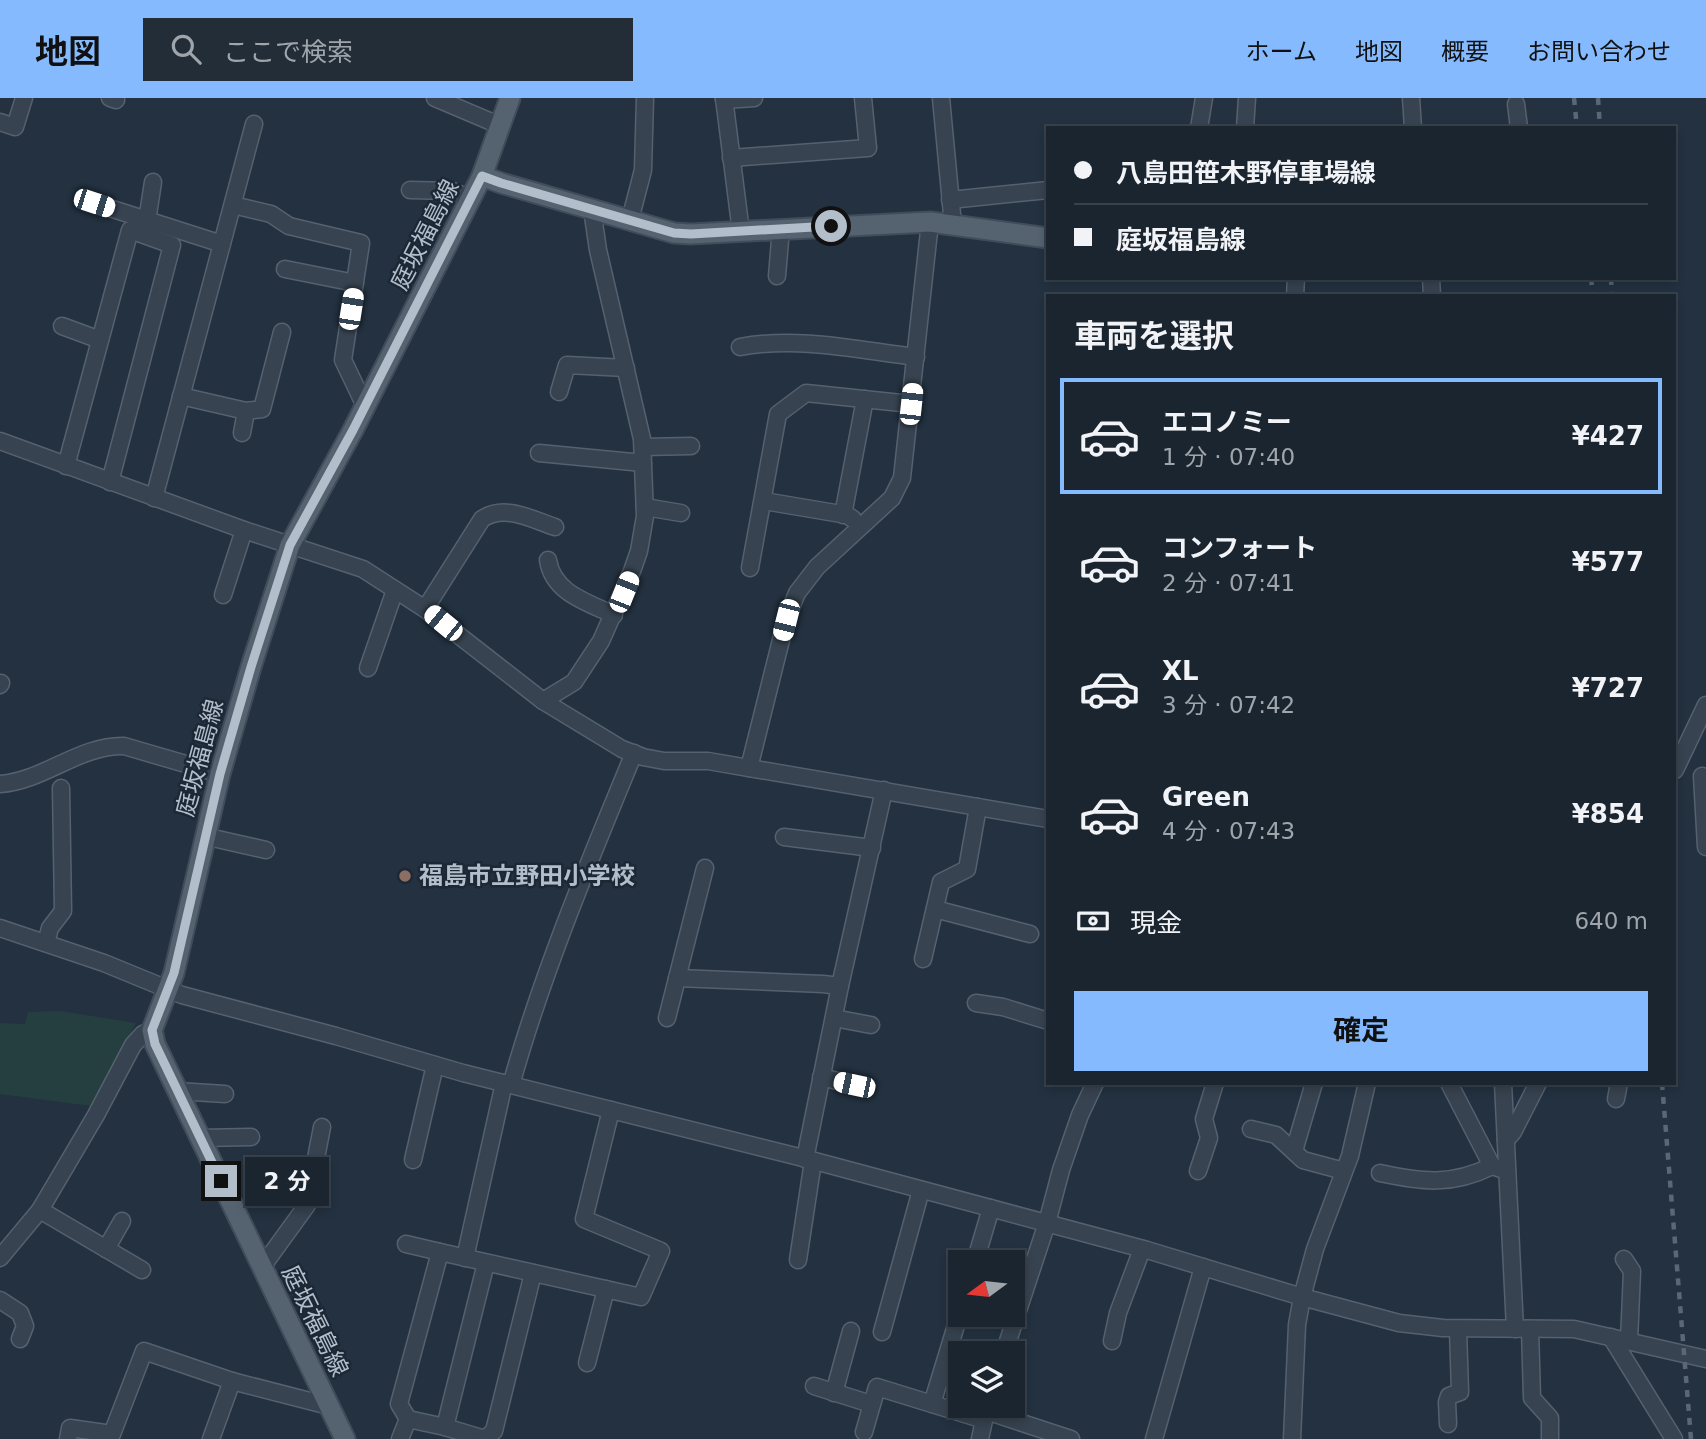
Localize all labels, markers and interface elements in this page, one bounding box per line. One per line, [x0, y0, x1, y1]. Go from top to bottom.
search box [143, 18, 633, 81]
icon: search [167, 30, 205, 68]
text: 地図 [35, 32, 101, 71]
text: ここで検索 [223, 37, 353, 67]
text: ホーム [1246, 38, 1317, 66]
text: 地図 [1355, 38, 1403, 66]
text: 概要 [1441, 38, 1489, 66]
text: お問い合わせ [1527, 38, 1671, 66]
text: 八島田笹木野停車場線 [1116, 158, 1376, 188]
street label: 庭坂福島線 [385, 175, 465, 295]
car [71, 187, 118, 219]
route start [815, 210, 847, 242]
text: 庭坂福島線 [1116, 225, 1246, 255]
car [338, 287, 365, 331]
text: 車両を選択 [1074, 317, 1234, 355]
car [899, 382, 924, 426]
icon: car [1078, 405, 1141, 468]
text: エコノミー [1162, 407, 1292, 437]
text: ¥427 [1572, 421, 1644, 451]
text: 1 分 · 07:40 [1162, 444, 1295, 470]
icon: car [1078, 531, 1141, 594]
text: コンフォート [1162, 533, 1317, 563]
text: ¥577 [1572, 547, 1644, 577]
car [607, 569, 642, 615]
text: 2 分 · 07:41 [1162, 570, 1295, 596]
car [771, 597, 802, 643]
car [421, 602, 466, 644]
text: XL [1162, 656, 1199, 686]
icon: car [1078, 657, 1141, 720]
text: ¥727 [1572, 673, 1644, 703]
text: 3 分 · 07:42 [1162, 692, 1295, 718]
street label: 庭坂福島線 [171, 696, 229, 820]
text: Green [1162, 782, 1250, 812]
icon: car [1078, 783, 1141, 846]
text: ¥854 [1572, 799, 1644, 829]
text: 4 分 · 07:43 [1162, 818, 1295, 844]
place label: 福島市立野田小学校 [419, 862, 635, 890]
marker: 福島市立野田小学校 [397, 868, 413, 884]
icon: cash [1074, 902, 1112, 940]
text: 現金 [1130, 908, 1182, 938]
text: 640 m [1574, 908, 1648, 934]
button: 確定 [1074, 991, 1648, 1071]
car [832, 1070, 877, 1100]
callout: 2 分 [246, 1156, 330, 1206]
route end [205, 1165, 237, 1197]
text: 2 分 [263, 1168, 311, 1194]
north arrow [948, 1250, 1026, 1326]
map controls [948, 1250, 1025, 1418]
street label: 庭坂福島線 [276, 1261, 354, 1381]
button: layers [948, 1341, 1025, 1418]

